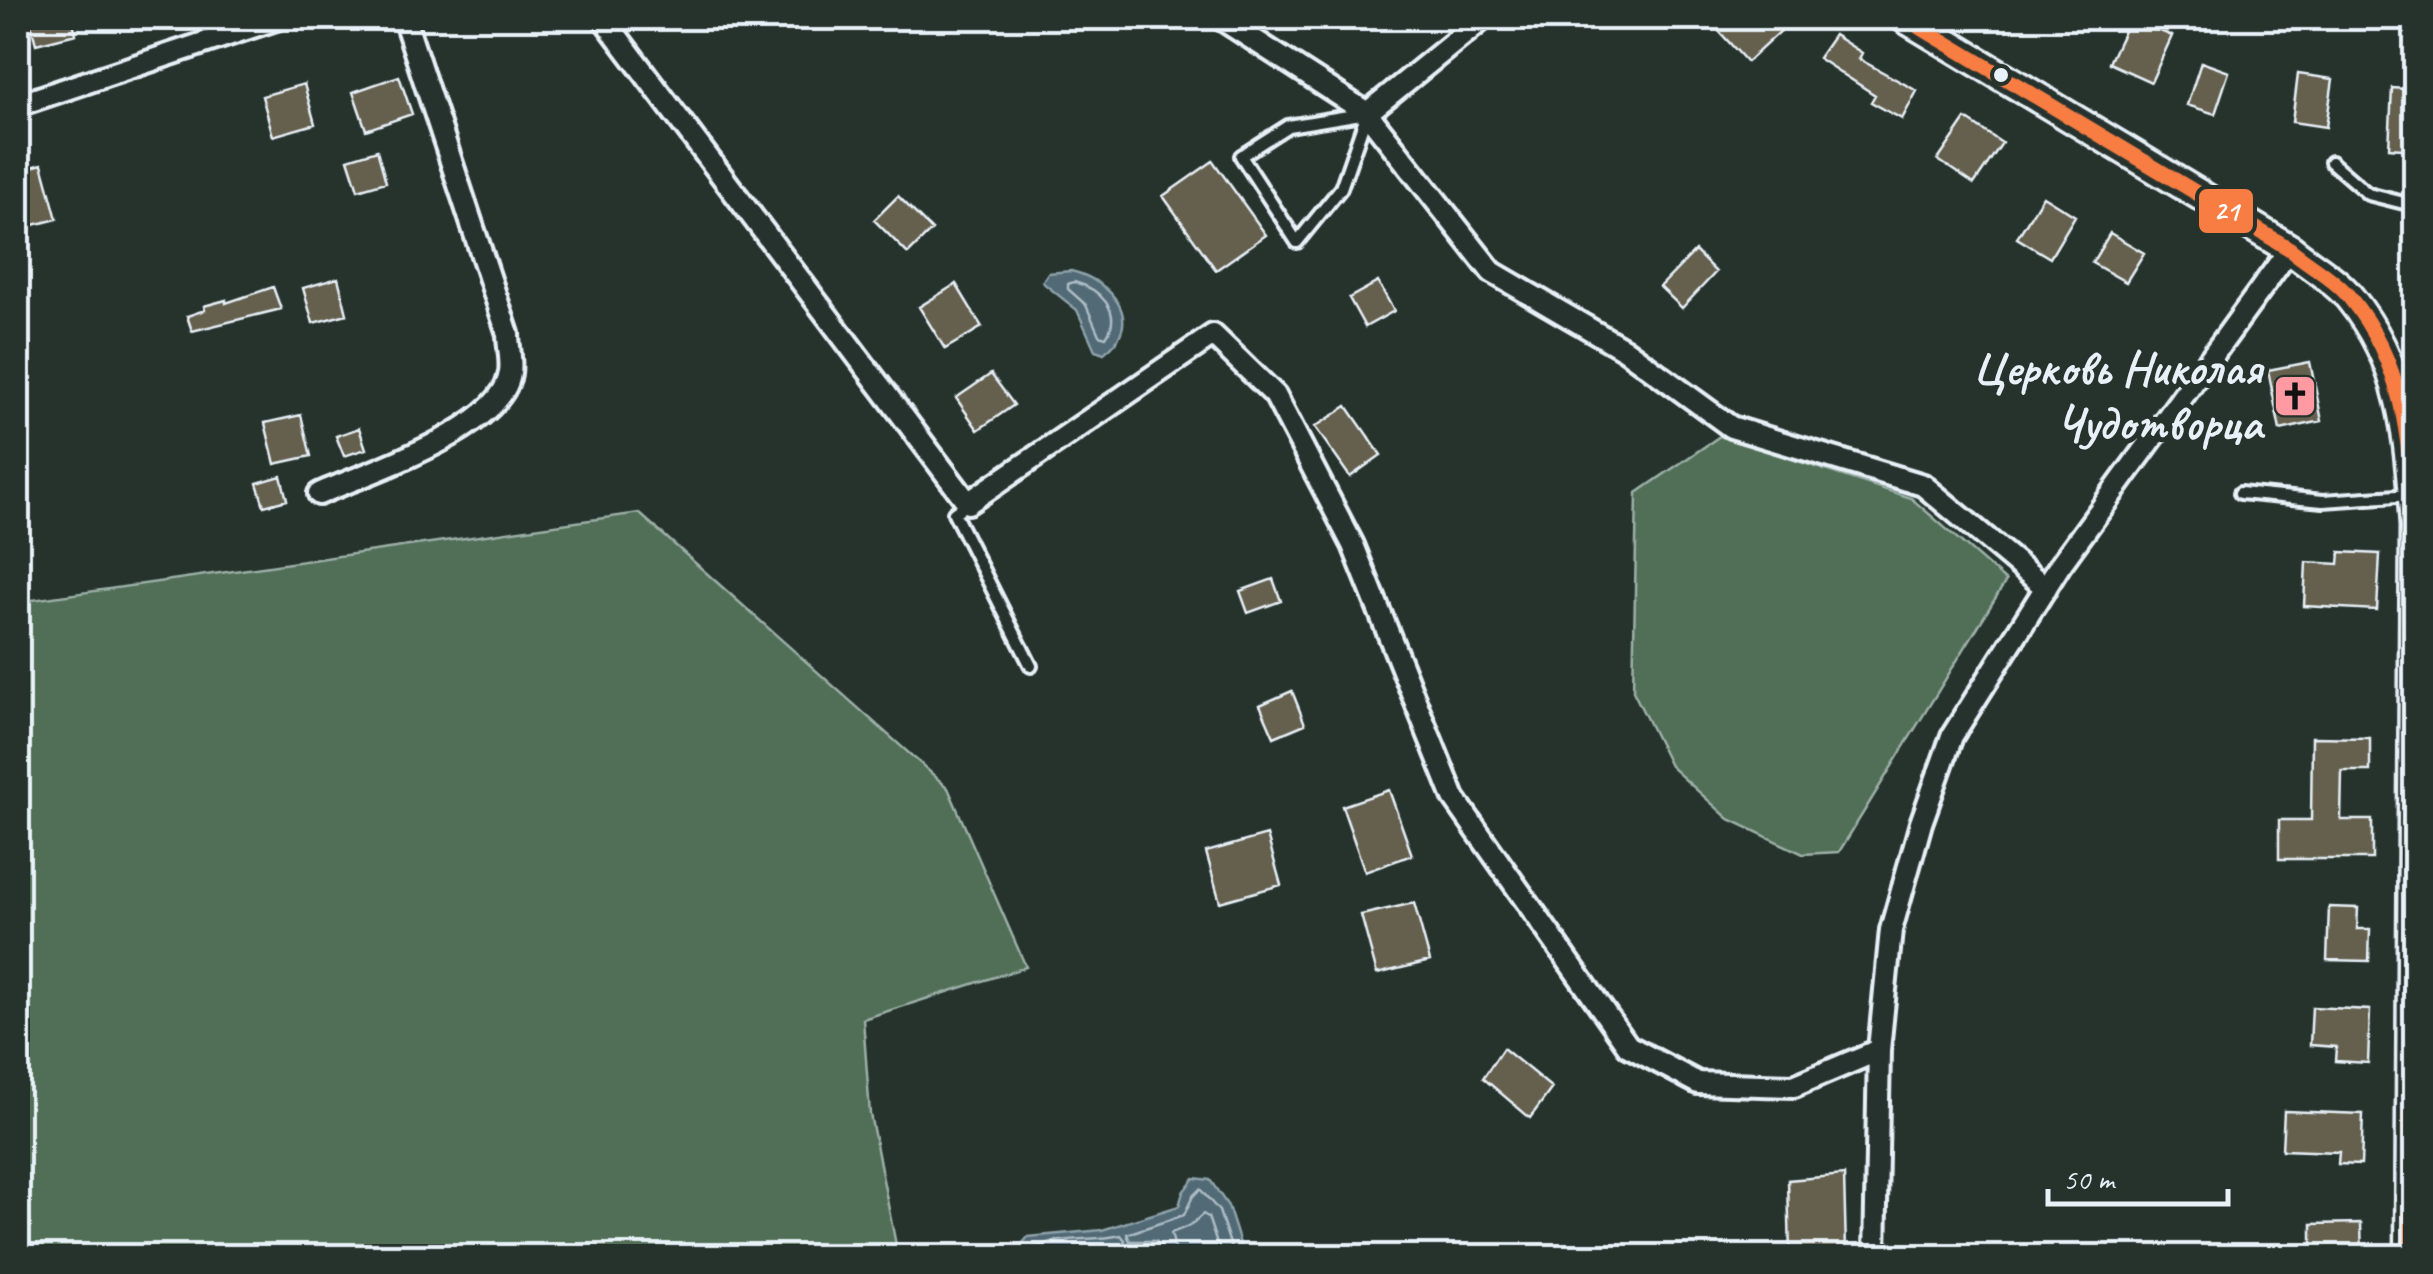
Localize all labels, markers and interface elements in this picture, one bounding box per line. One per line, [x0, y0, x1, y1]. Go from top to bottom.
unlabelled marker [1991, 65, 2011, 85]
line badge: 21 [2197, 187, 2255, 235]
text: 21 [2213, 193, 2242, 228]
place label: Церковь Николая Чудотворца [1972, 338, 2266, 453]
church icon: Церковь Николая Чудотворца [2272, 373, 2318, 419]
scale bar [2048, 1144, 2228, 1206]
text: 50 m [2063, 1160, 2116, 1198]

